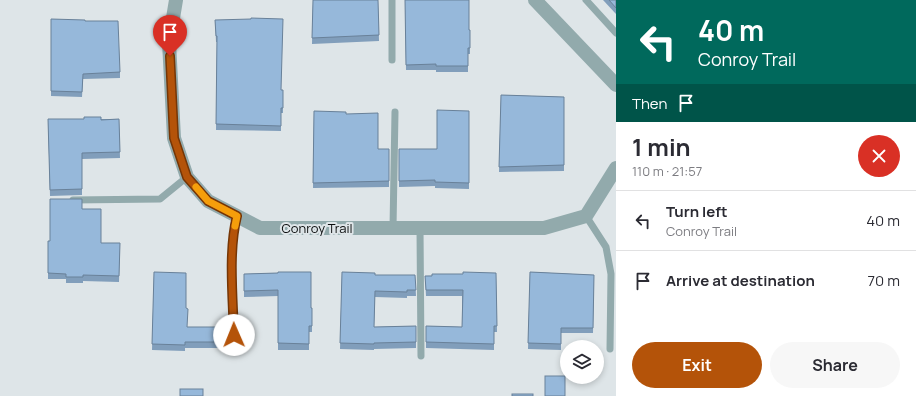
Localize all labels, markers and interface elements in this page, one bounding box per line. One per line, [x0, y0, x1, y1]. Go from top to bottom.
text: 40 m [698, 11, 764, 49]
pin [153, 15, 187, 56]
icon: left [632, 16, 684, 68]
icon: arrive [159, 21, 181, 43]
text: Conroy Trail [698, 47, 796, 71]
icon: arrive [675, 92, 697, 114]
text: Then [632, 93, 667, 114]
text: 1 min [632, 130, 691, 163]
button: close [858, 135, 900, 177]
text: 110 m · 21:57 [632, 162, 702, 180]
text: Turn left [666, 201, 728, 222]
icon: left [632, 210, 654, 232]
text: 40 m [866, 210, 900, 231]
street label: Conroy Trail [282, 219, 352, 237]
text: Conroy Trail [666, 222, 737, 240]
icon: arrive [632, 270, 654, 292]
text: Arrive at destination [666, 270, 815, 291]
text: 70 m [868, 270, 900, 291]
position arrow [213, 314, 255, 356]
map controls [560, 340, 604, 384]
button: layers [560, 340, 604, 384]
button: Exit [632, 342, 762, 388]
button: Share [770, 342, 900, 388]

